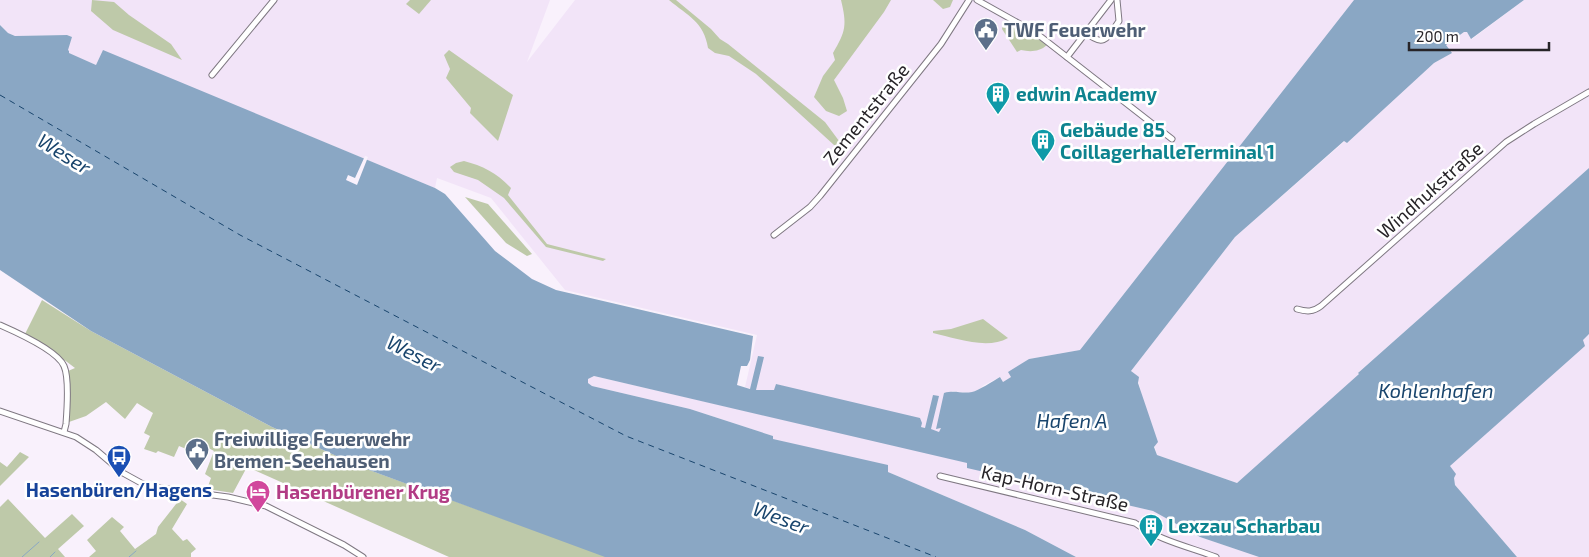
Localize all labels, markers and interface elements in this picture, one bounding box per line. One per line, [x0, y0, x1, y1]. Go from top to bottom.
public building icon: TWF Feuerwehr [973, 17, 999, 51]
place label: TWF Feuerwehr [1004, 18, 1146, 41]
scale bar [1409, 20, 1549, 52]
text: 200 m [1416, 27, 1459, 45]
street label: Zementstraße [818, 58, 914, 169]
building icon: edwin Academy [985, 81, 1011, 115]
place label: edwin Academy [1016, 82, 1157, 106]
place label: Gebäude 85 CoillagerhalleTerminal 1 [1060, 118, 1275, 163]
water label: Weser [34, 128, 96, 179]
building icon: Gebäude 85 CoillagerhalleTerminal 1 [1030, 128, 1056, 162]
street label: Windhukstraße [1372, 136, 1487, 243]
water label: Weser [383, 329, 447, 377]
water label: Kohlenhafen [1378, 378, 1494, 402]
water label: Hafen A [1037, 408, 1107, 432]
place label: Freiwillige Feuerwehr Bremen-Seehausen [214, 427, 410, 472]
public building icon: Freiwillige Feuerwehr Bremen-Seehausen [184, 437, 210, 471]
bus stop icon: Hasenbüren/Hagens [106, 444, 132, 478]
street label: Kap-Horn-Straße [979, 459, 1131, 516]
place label: Hasenbüren/Hagens [26, 478, 212, 501]
hotel icon: Hasenbürener Krug [245, 479, 271, 513]
place label: Hasenbürener Krug [276, 480, 450, 503]
water label: Weser [750, 495, 814, 539]
building icon: Lexzau Scharbau [1138, 513, 1164, 547]
place label: Lexzau Scharbau [1168, 514, 1320, 537]

